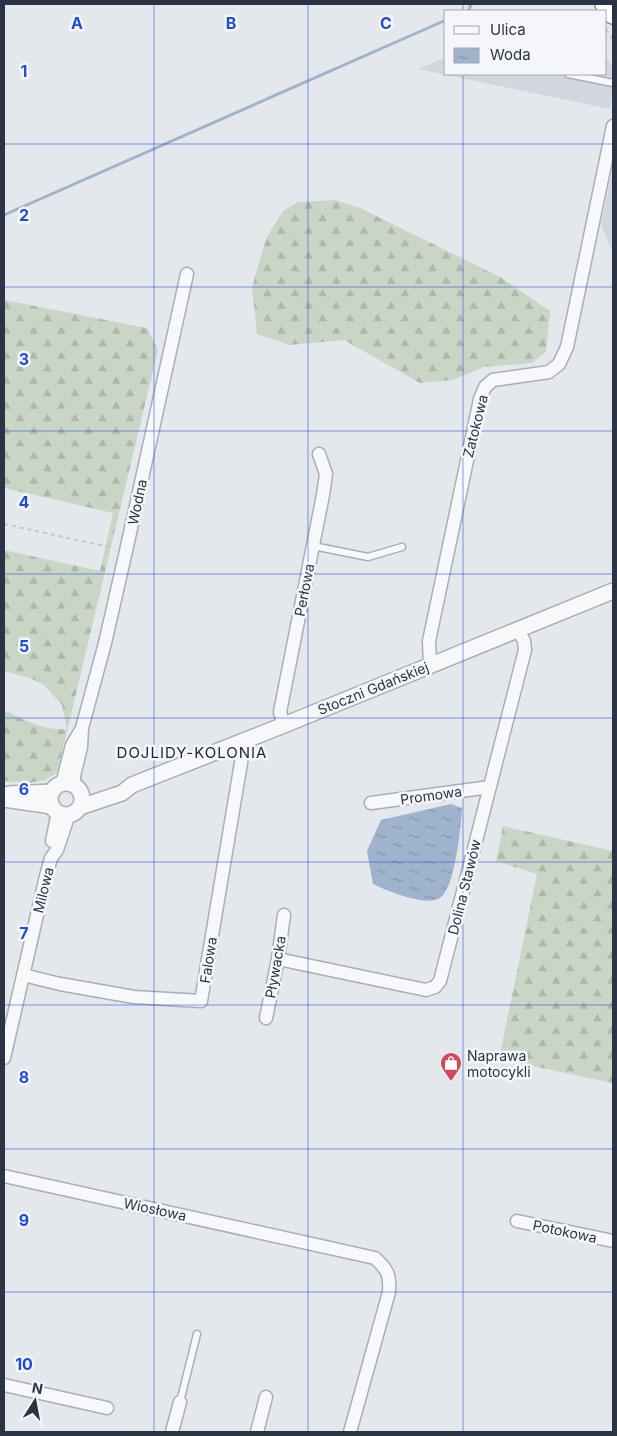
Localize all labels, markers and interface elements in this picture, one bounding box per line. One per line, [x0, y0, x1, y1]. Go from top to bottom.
legend [444, 10, 607, 75]
text: A [71, 13, 83, 33]
text: B [226, 13, 236, 33]
text: C [380, 13, 392, 33]
text: Ulica [490, 20, 526, 39]
text: Woda [490, 45, 531, 64]
text: 1 [21, 61, 27, 81]
text: 2 [19, 205, 29, 225]
text: 3 [19, 349, 29, 369]
street label: Zatokowa [459, 393, 491, 459]
street label: Wodna [124, 478, 150, 526]
text: 4 [19, 492, 30, 512]
street label: Perłowa [291, 562, 317, 618]
text: 5 [19, 636, 29, 656]
street label: Stoczni Gdańskiej [315, 658, 431, 718]
district label: DOJLIDY-KOLONIA [117, 743, 267, 762]
text: 6 [19, 779, 29, 799]
street label: Promowa [399, 782, 463, 808]
street label: Dolina Stawów [444, 838, 484, 936]
street label: Milowa [29, 865, 57, 915]
text: 7 [19, 923, 29, 943]
street label: Pływacka [261, 934, 289, 1000]
street label: Falowa [196, 936, 220, 984]
place label: Naprawa motocykli [467, 1047, 531, 1080]
shop icon: Naprawa motocykli [439, 1051, 463, 1082]
text: 8 [19, 1067, 29, 1087]
street label: Wiosłowa [122, 1194, 188, 1224]
text: 9 [19, 1210, 29, 1230]
street label: Potokowa [531, 1216, 599, 1246]
text: 10 [15, 1354, 33, 1374]
north arrow [10, 1376, 60, 1426]
text: N [31, 1378, 44, 1397]

